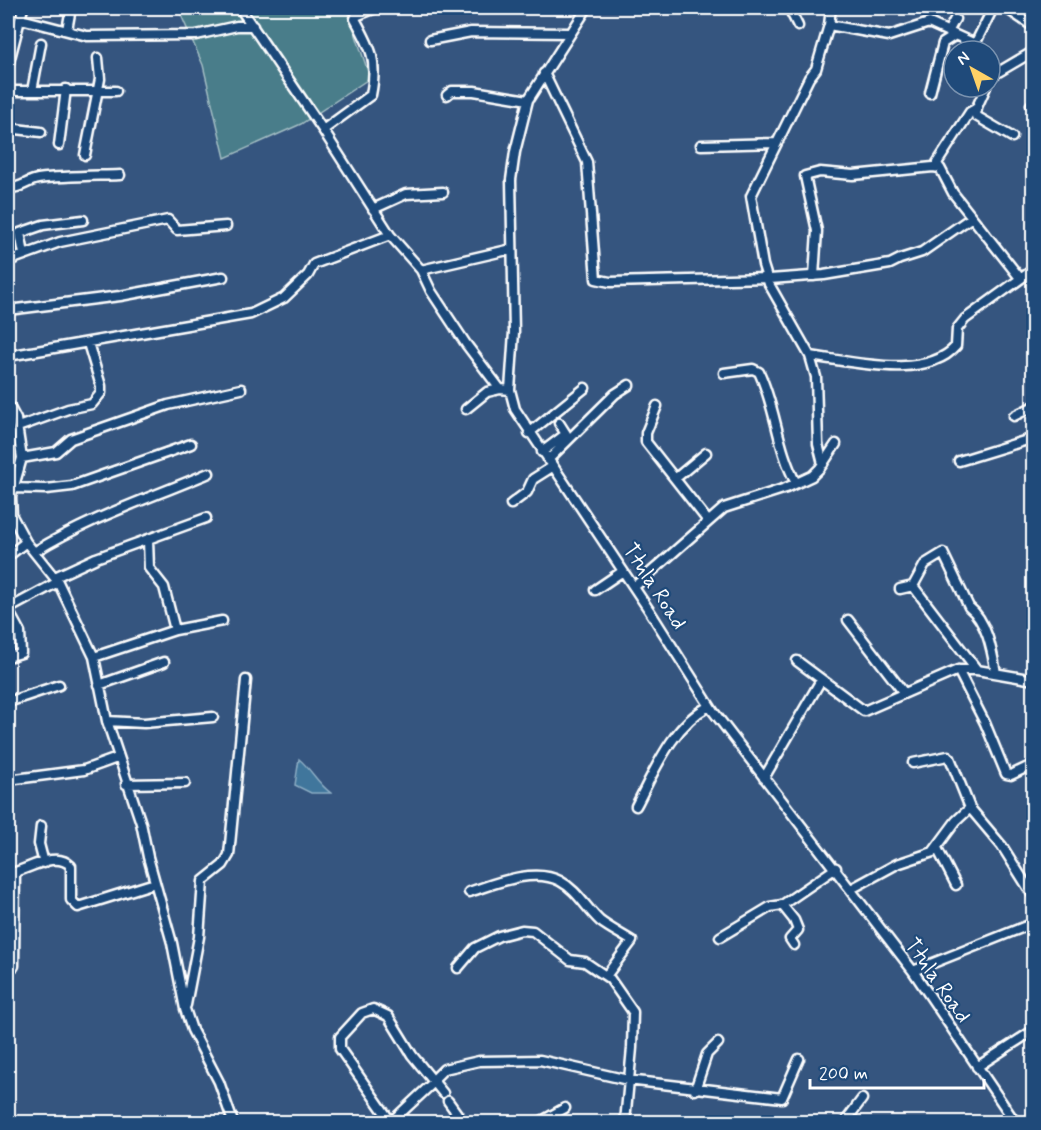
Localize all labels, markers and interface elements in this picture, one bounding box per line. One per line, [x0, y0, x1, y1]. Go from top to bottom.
north arrow [942, 39, 1002, 99]
text: N [952, 47, 974, 70]
street label: Ttula Road [616, 538, 693, 635]
street label: Ttula Road [898, 932, 977, 1029]
scale bar [810, 1052, 984, 1090]
text: 200 m [819, 1062, 868, 1086]

